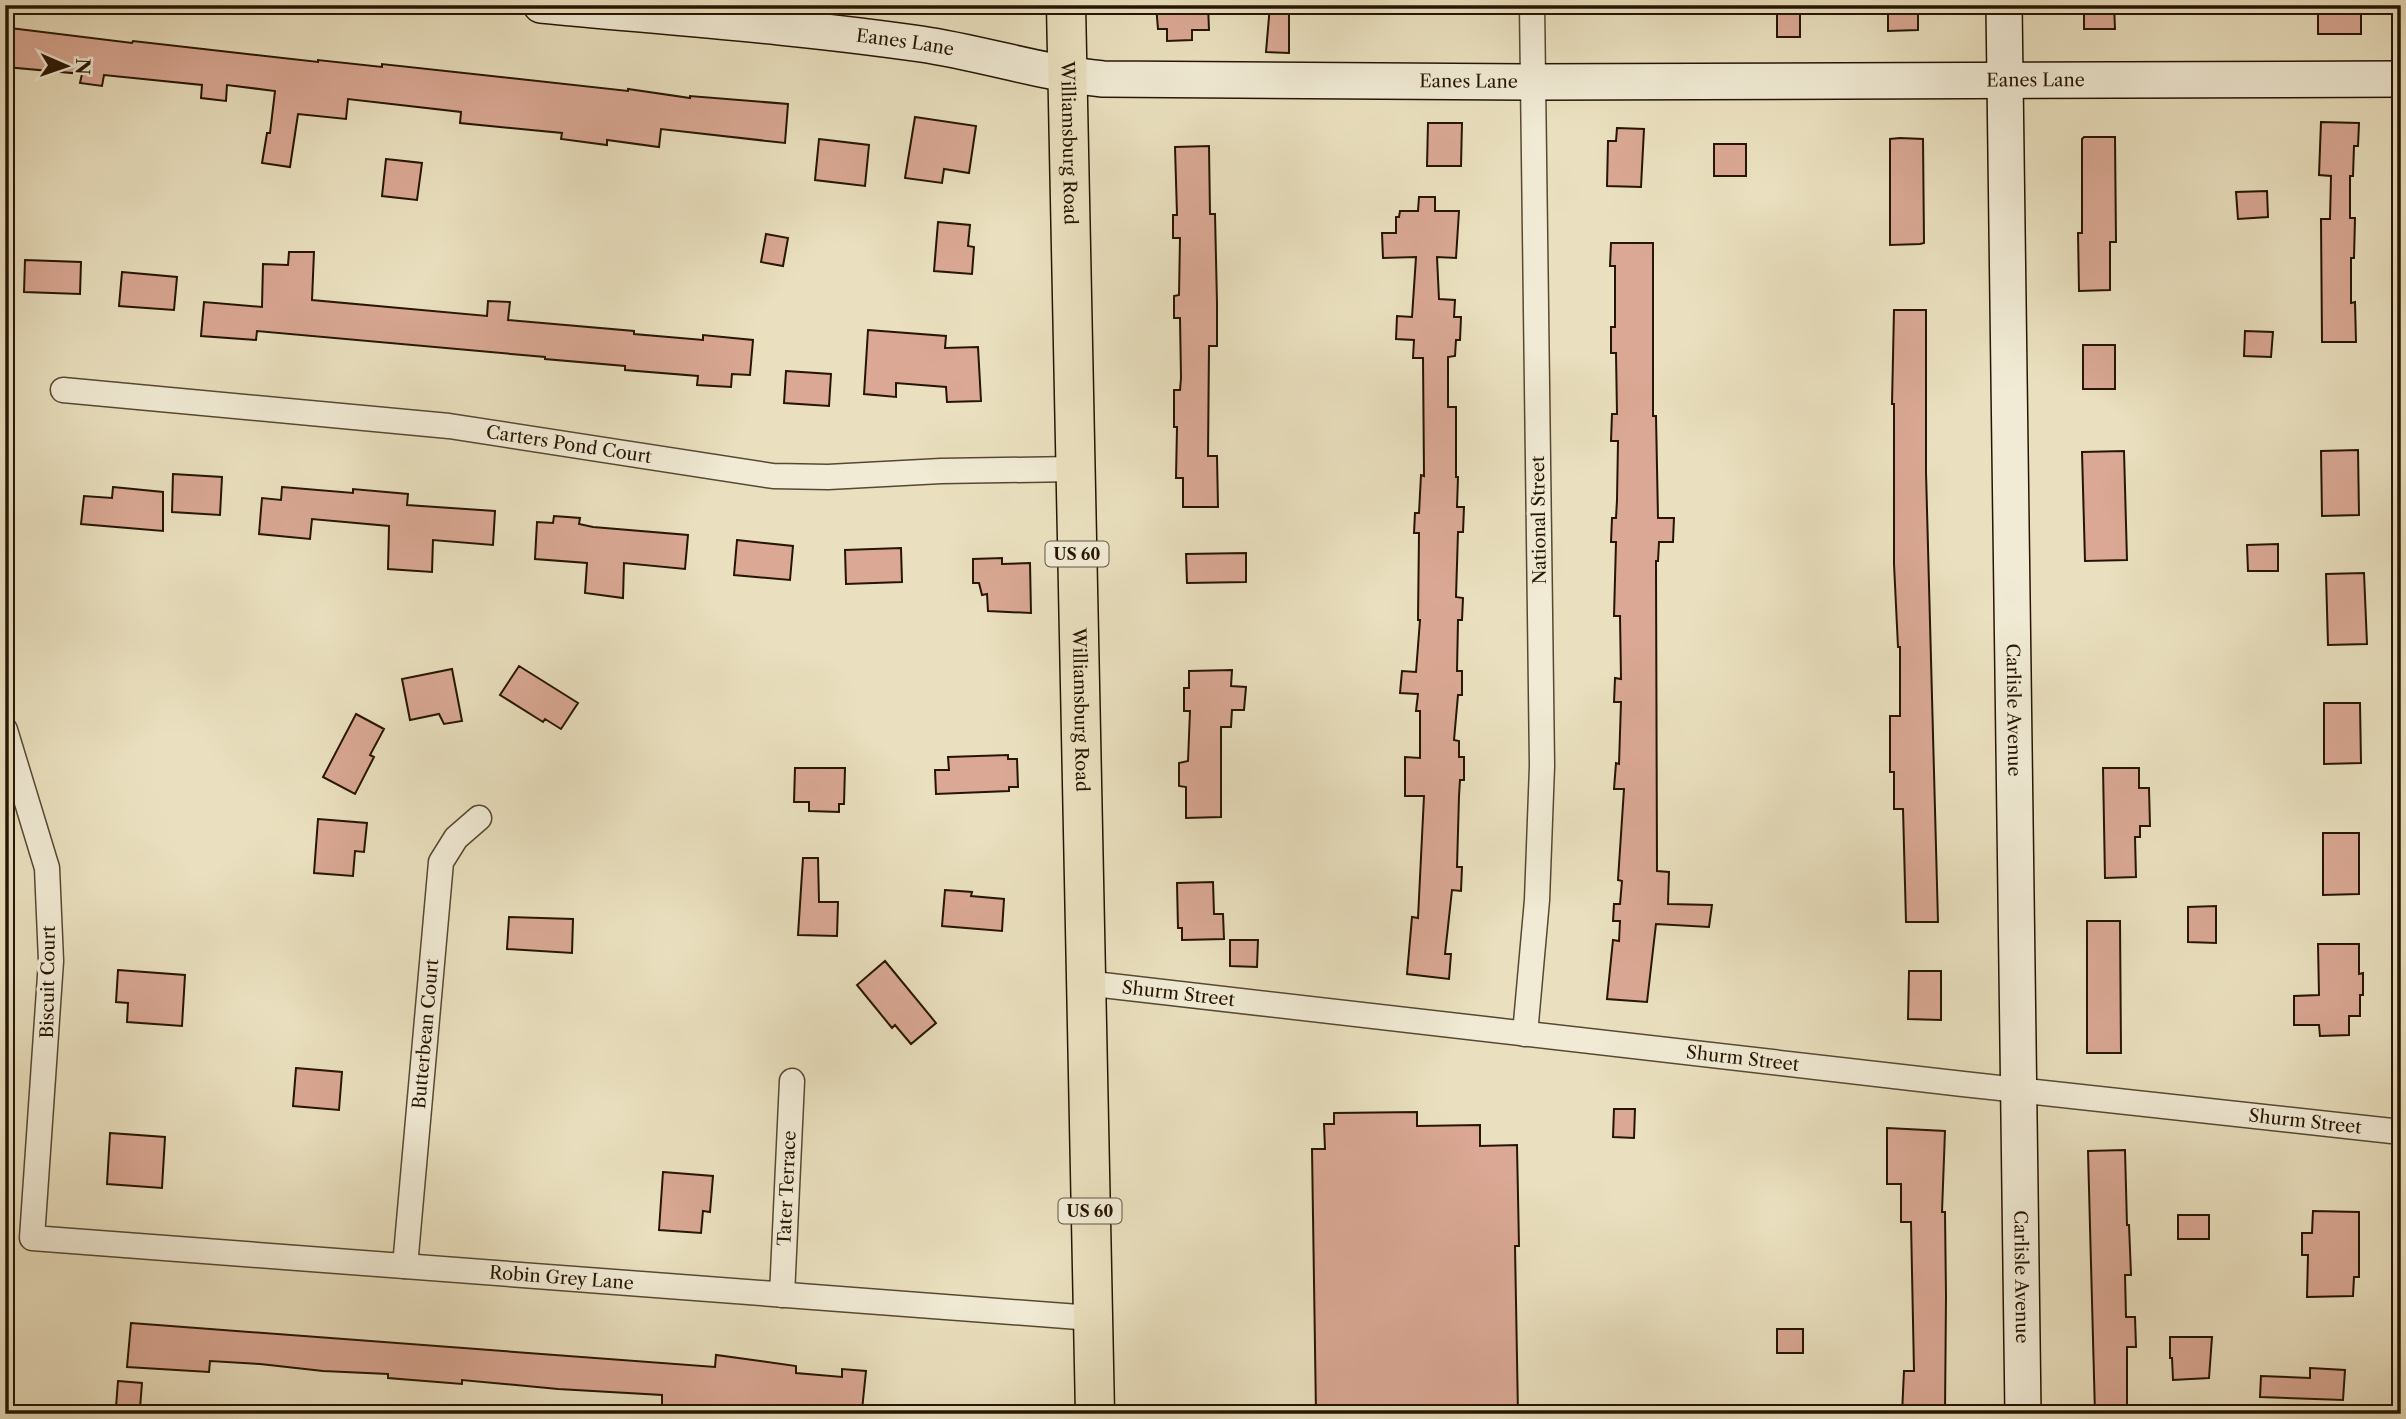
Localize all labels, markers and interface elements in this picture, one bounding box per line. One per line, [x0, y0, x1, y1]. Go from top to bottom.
street label: Eanes Lane [855, 25, 956, 61]
north arrow [32, 32, 102, 102]
text: N [71, 58, 94, 75]
street label: Williamsburg Road [1056, 60, 1082, 225]
street label: Eanes Lane [1986, 69, 2085, 91]
street label: Eanes Lane [1419, 70, 1518, 93]
street label: Carters Pond Court [485, 421, 654, 468]
street label: National Street [1527, 455, 1551, 585]
road number: US 60 [1046, 541, 1108, 566]
street label: Williamsburg Road [1068, 627, 1093, 792]
street label: Carlisle Avenue [2002, 643, 2025, 777]
street label: Biscuit Court [36, 925, 60, 1039]
street label: Butterbean Court [408, 957, 443, 1110]
street label: Shurm Street [1121, 976, 1237, 1011]
street label: Shurm Street [1685, 1041, 1801, 1076]
street label: Shurm Street [2248, 1104, 2363, 1139]
street label: Tater Terrace [773, 1130, 801, 1246]
road number: US 60 [1058, 1198, 1122, 1224]
street label: Carlisle Avenue [2009, 1210, 2033, 1344]
street label: Robin Grey Lane [488, 1262, 635, 1294]

